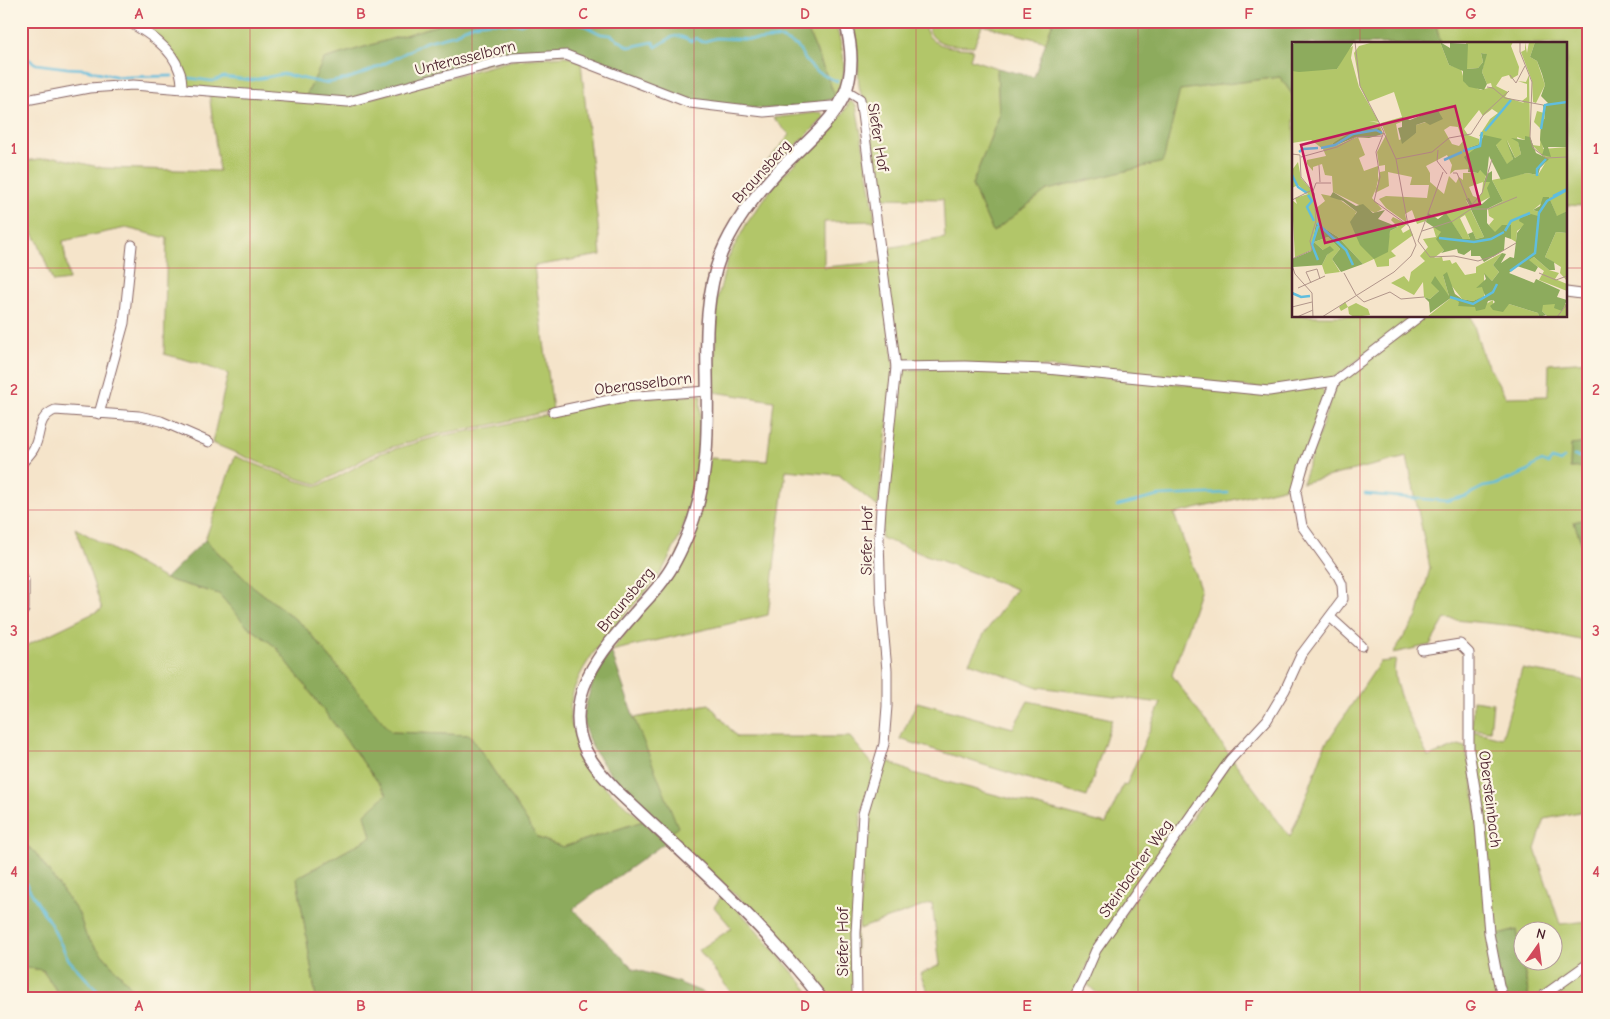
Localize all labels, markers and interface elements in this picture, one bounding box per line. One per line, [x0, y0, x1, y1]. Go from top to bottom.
text: A [135, 5, 144, 23]
text: B [356, 5, 366, 23]
text: C [578, 5, 588, 23]
text: D [800, 5, 810, 23]
text: E [1022, 5, 1032, 23]
text: F [1244, 5, 1254, 23]
text: G [1465, 5, 1477, 23]
street label: Unterasselborn [413, 37, 518, 79]
inset map [1292, 42, 1568, 318]
street label: Siefer Hof [864, 102, 893, 174]
street label: Braunsberg [729, 136, 795, 207]
text: 1 [11, 140, 17, 158]
text: 1 [1593, 140, 1599, 158]
street label: Oberasselborn [593, 369, 693, 399]
text: 2 [10, 381, 18, 399]
text: 2 [1592, 381, 1600, 399]
street label: Siefer Hof [857, 505, 877, 576]
street label: Braunsberg [594, 564, 658, 636]
text: 3 [10, 622, 18, 640]
text: 3 [1592, 622, 1600, 640]
street label: Obersteinbach [1475, 750, 1505, 849]
street label: Steinbacher Weg [1095, 816, 1176, 921]
text: 4 [10, 863, 18, 881]
text: 4 [1592, 863, 1600, 881]
street label: Siefer Hof [834, 906, 852, 976]
north arrow [1512, 922, 1562, 972]
text: N [1535, 925, 1548, 943]
text: A [135, 997, 144, 1015]
text: B [356, 997, 366, 1015]
text: C [578, 997, 588, 1015]
text: D [800, 997, 810, 1015]
text: E [1022, 997, 1032, 1015]
text: F [1244, 997, 1254, 1015]
text: G [1465, 997, 1477, 1015]

